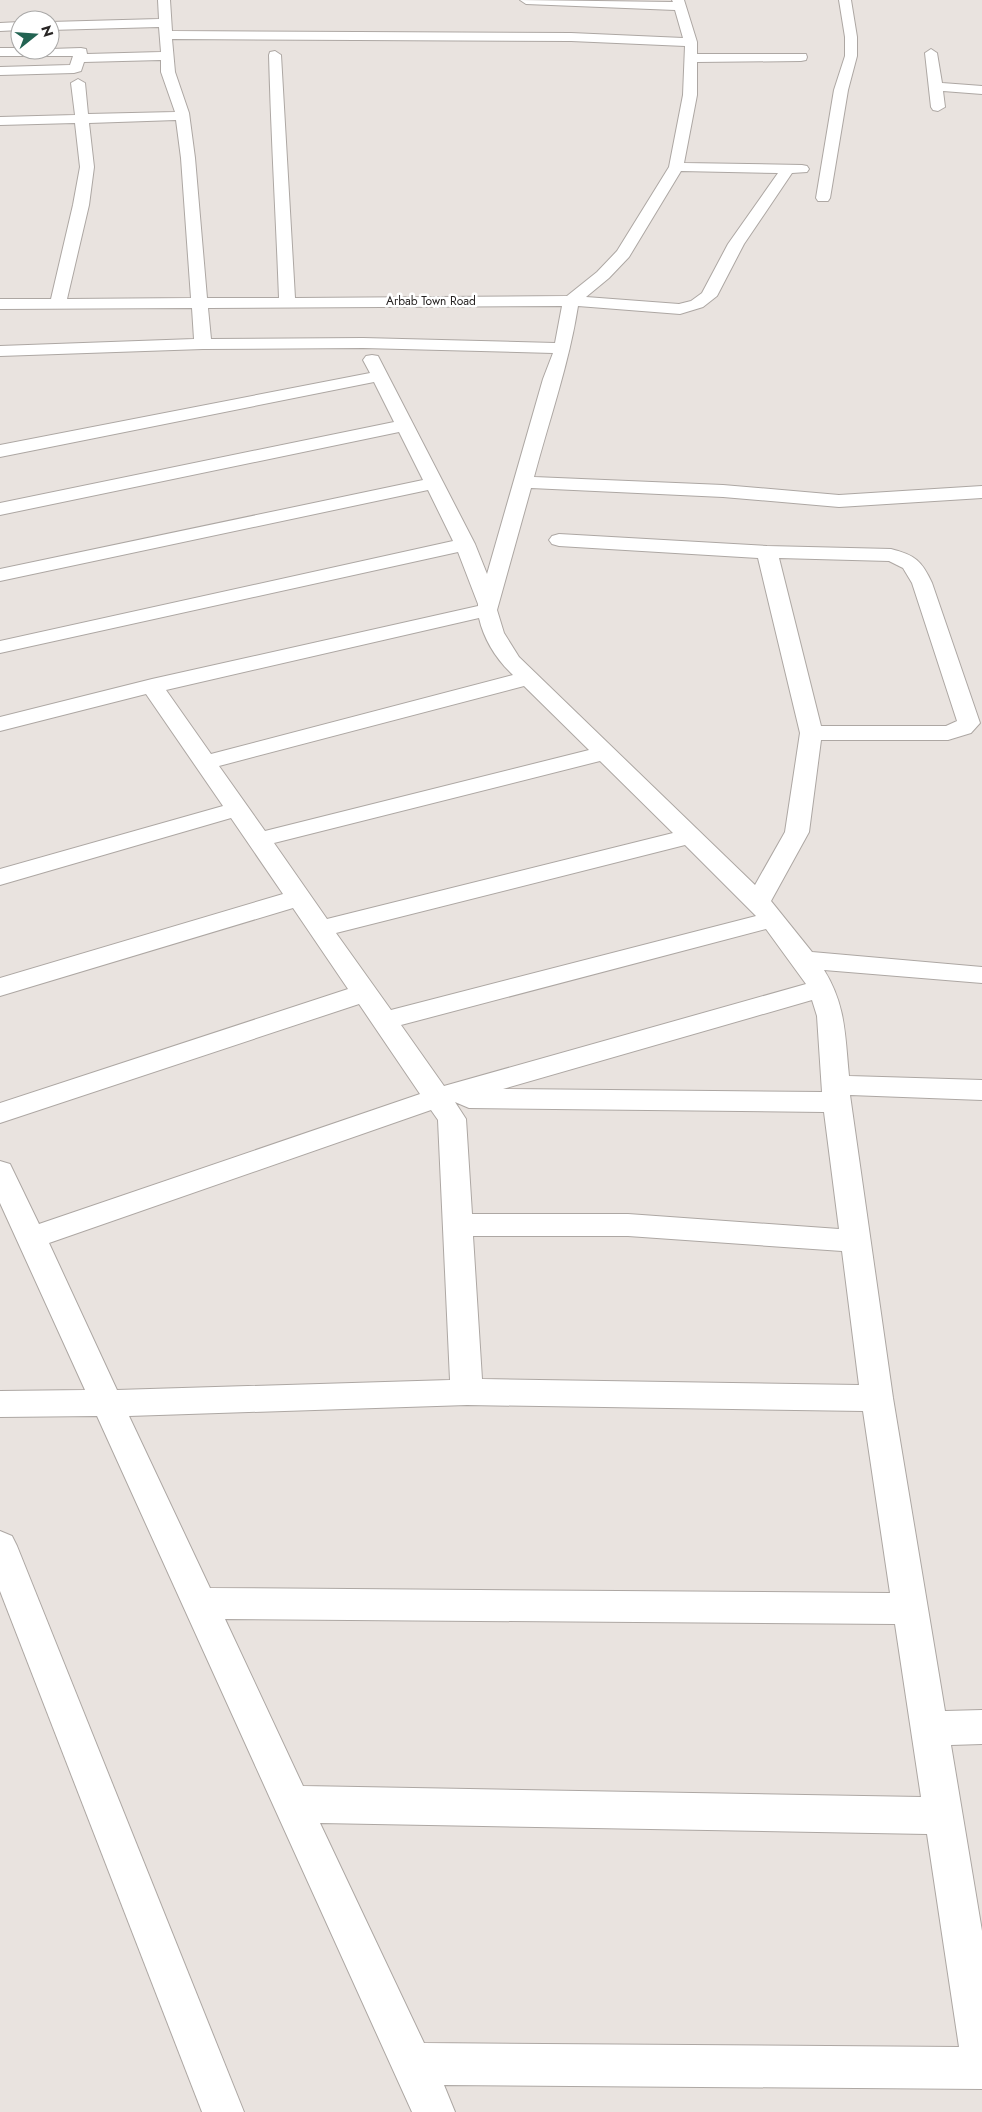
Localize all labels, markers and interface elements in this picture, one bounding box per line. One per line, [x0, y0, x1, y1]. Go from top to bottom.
north arrow [10, 10, 60, 60]
text: N [36, 23, 59, 39]
street label: Arbab Town Road [386, 292, 476, 310]

